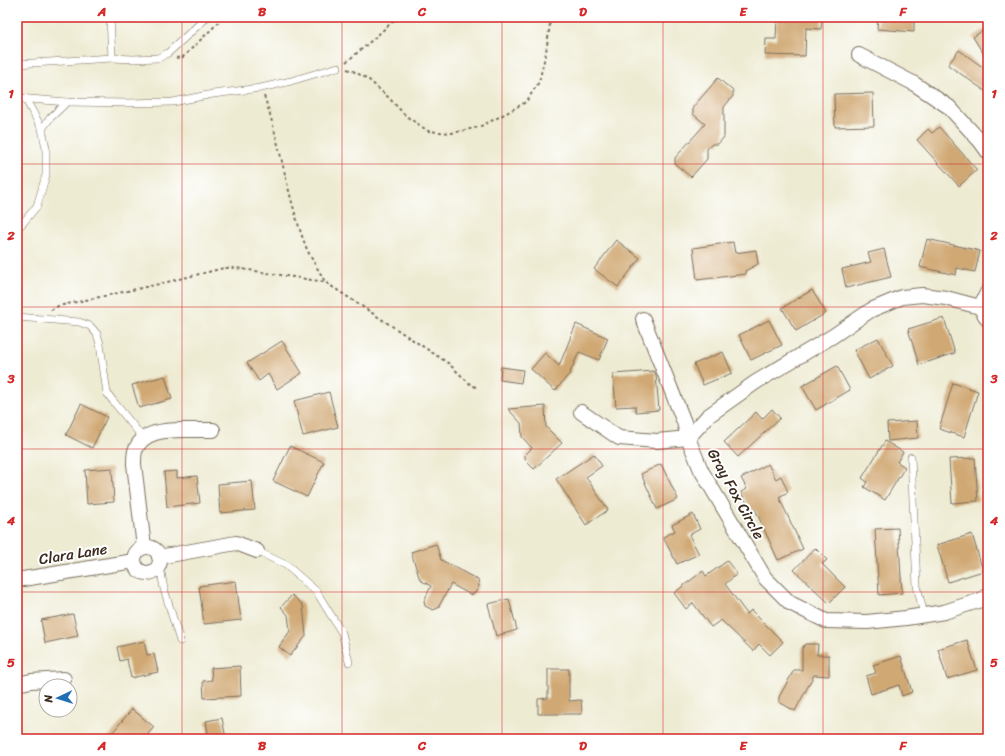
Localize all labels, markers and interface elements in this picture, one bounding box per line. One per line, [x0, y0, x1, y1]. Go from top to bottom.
text: A [97, 0, 106, 23]
text: B [258, 0, 267, 23]
text: C [417, 0, 427, 23]
text: D [579, 0, 587, 23]
text: E [739, 0, 748, 23]
text: F [898, 0, 907, 23]
text: 1 [8, 82, 14, 105]
text: 1 [991, 82, 997, 105]
text: 2 [6, 224, 15, 247]
text: 2 [989, 224, 998, 247]
text: 3 [6, 367, 15, 390]
text: 3 [989, 367, 998, 390]
street label: Gray Fox Circle [700, 444, 772, 545]
text: 4 [6, 509, 16, 532]
text: 4 [989, 509, 999, 532]
street label: Clara Lane [37, 536, 109, 572]
text: 5 [7, 651, 15, 674]
text: 5 [990, 651, 998, 674]
north arrow [38, 678, 78, 718]
text: N [39, 694, 58, 704]
text: A [97, 734, 106, 756]
text: B [258, 734, 267, 756]
text: C [417, 734, 427, 756]
text: D [579, 734, 587, 756]
text: E [739, 734, 748, 756]
text: F [898, 734, 907, 756]

